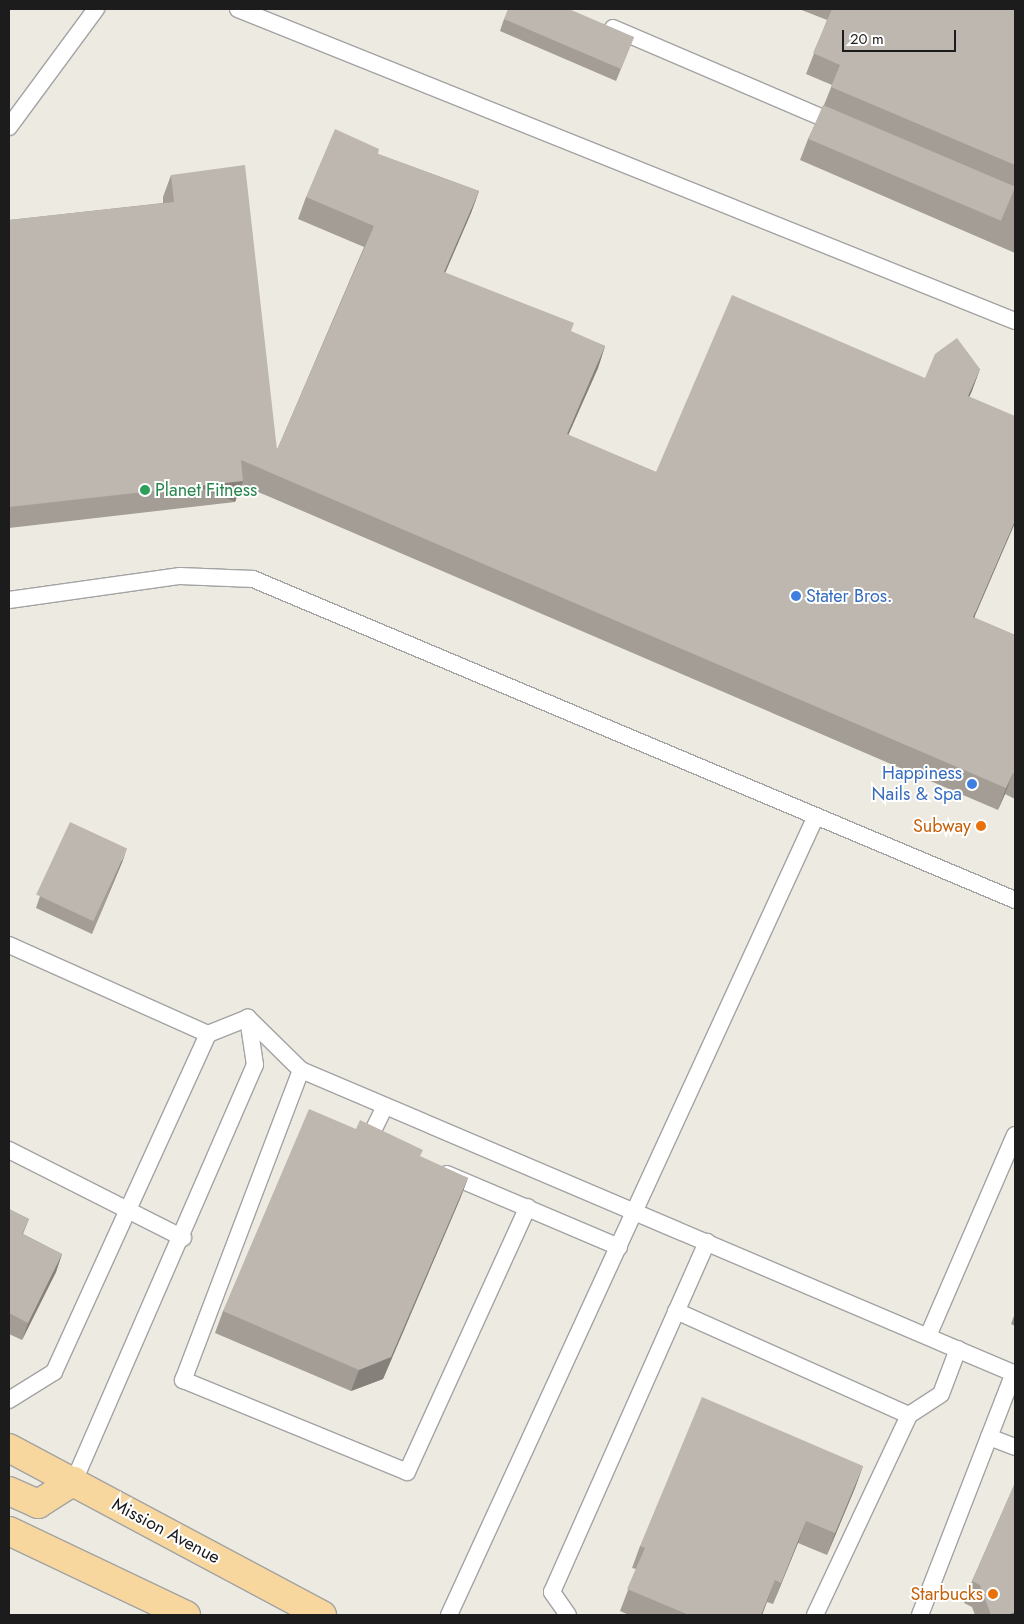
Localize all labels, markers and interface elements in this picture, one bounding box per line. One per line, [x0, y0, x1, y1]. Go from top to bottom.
scale bar [844, 20, 958, 52]
text: 20 m [850, 28, 884, 50]
place label: Planet Fitness [155, 479, 257, 501]
marker: Planet Fitness [139, 484, 151, 496]
place label: Stater Bros. [806, 585, 892, 607]
marker: Stater Bros. [790, 590, 802, 602]
place label: Happiness Nails & Spa [872, 763, 962, 806]
marker: Happiness Nails & Spa [966, 778, 978, 790]
place label: Subway [913, 815, 971, 837]
marker: Subway [975, 820, 987, 832]
street label: Mission Avenue [108, 1493, 224, 1569]
place label: Starbucks [910, 1583, 983, 1605]
marker: Starbucks [987, 1588, 999, 1600]

